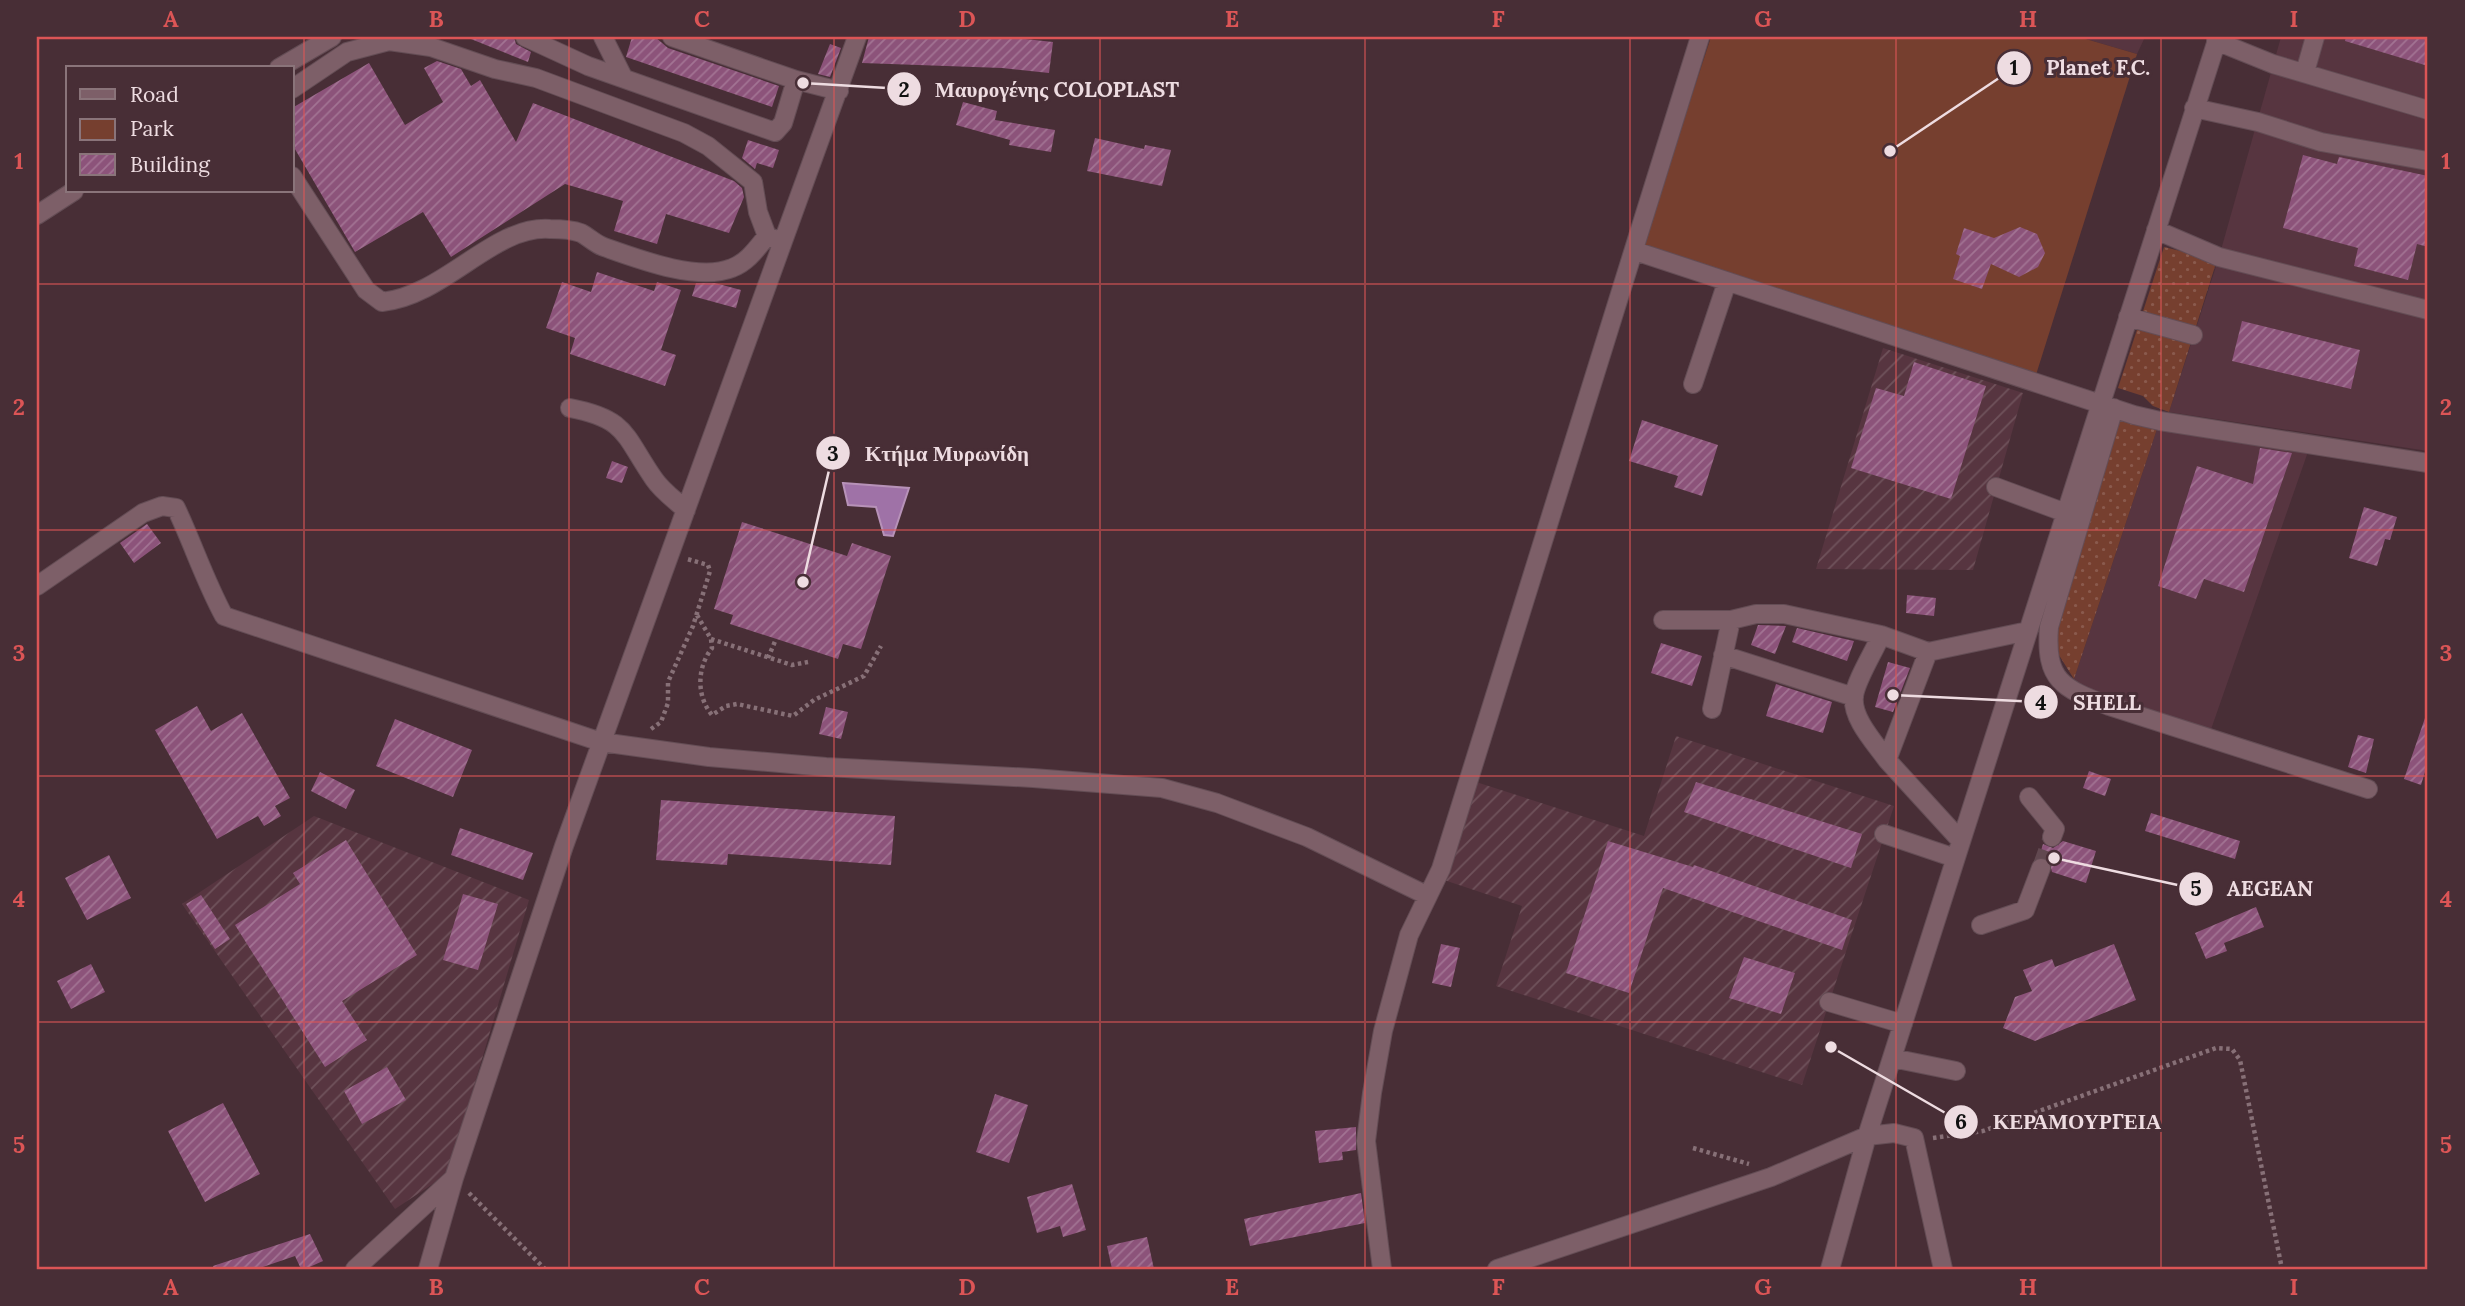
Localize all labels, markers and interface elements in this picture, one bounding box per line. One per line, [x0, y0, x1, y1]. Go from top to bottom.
text: A [163, 4, 179, 33]
text: B [428, 4, 444, 33]
text: C [694, 4, 710, 33]
text: D [958, 4, 976, 33]
text: E [1225, 4, 1239, 33]
text: F [1491, 4, 1505, 33]
text: G [1754, 4, 1772, 33]
text: H [2019, 4, 2037, 33]
text: I [2290, 4, 2298, 33]
callout: Planet F.C. [1997, 47, 2164, 89]
text: 1 [2010, 54, 2018, 81]
text: Planet F.C. [2046, 54, 2150, 81]
legend [66, 66, 294, 192]
callout: Μαυρογένης COLOPLAST [886, 68, 1193, 110]
text: 2 [898, 76, 910, 103]
text: Μαυρογένης COLOPLAST [935, 76, 1179, 103]
text: Road [130, 81, 179, 108]
text: Park [130, 115, 174, 142]
text: 1 [14, 146, 24, 175]
text: 1 [2441, 146, 2451, 175]
text: Building [130, 151, 210, 178]
text: 2 [13, 392, 25, 421]
text: 2 [2440, 392, 2452, 421]
callout: Κτήμα Μυρωνίδη [816, 432, 1043, 474]
text: 3 [827, 440, 839, 467]
text: Κτήμα Μυρωνίδη [865, 440, 1029, 467]
text: 3 [13, 638, 25, 667]
text: 3 [2440, 638, 2452, 667]
callout: SHELL [2024, 681, 2155, 723]
text: 4 [2035, 689, 2047, 716]
text: SHELL [2073, 689, 2141, 716]
callout: AEGEAN [2178, 868, 2328, 910]
text: 5 [2190, 875, 2202, 902]
text: AEGEAN [2227, 875, 2313, 902]
text: 4 [13, 884, 25, 913]
text: 4 [2440, 884, 2452, 913]
callout: ΚΕΡΑΜΟΥΡΓΕΙΑ [1944, 1101, 2175, 1143]
text: 6 [1955, 1108, 1967, 1135]
text: ΚΕΡΑΜΟΥΡΓΕΙΑ [1993, 1108, 2162, 1135]
text: 5 [13, 1130, 25, 1159]
text: 5 [2440, 1130, 2452, 1159]
text: A [163, 1272, 179, 1301]
text: B [428, 1272, 444, 1301]
text: C [694, 1272, 710, 1301]
text: D [958, 1272, 976, 1301]
text: E [1225, 1272, 1239, 1301]
text: F [1491, 1272, 1505, 1301]
text: G [1754, 1272, 1772, 1301]
text: H [2019, 1272, 2037, 1301]
text: I [2290, 1272, 2298, 1301]

